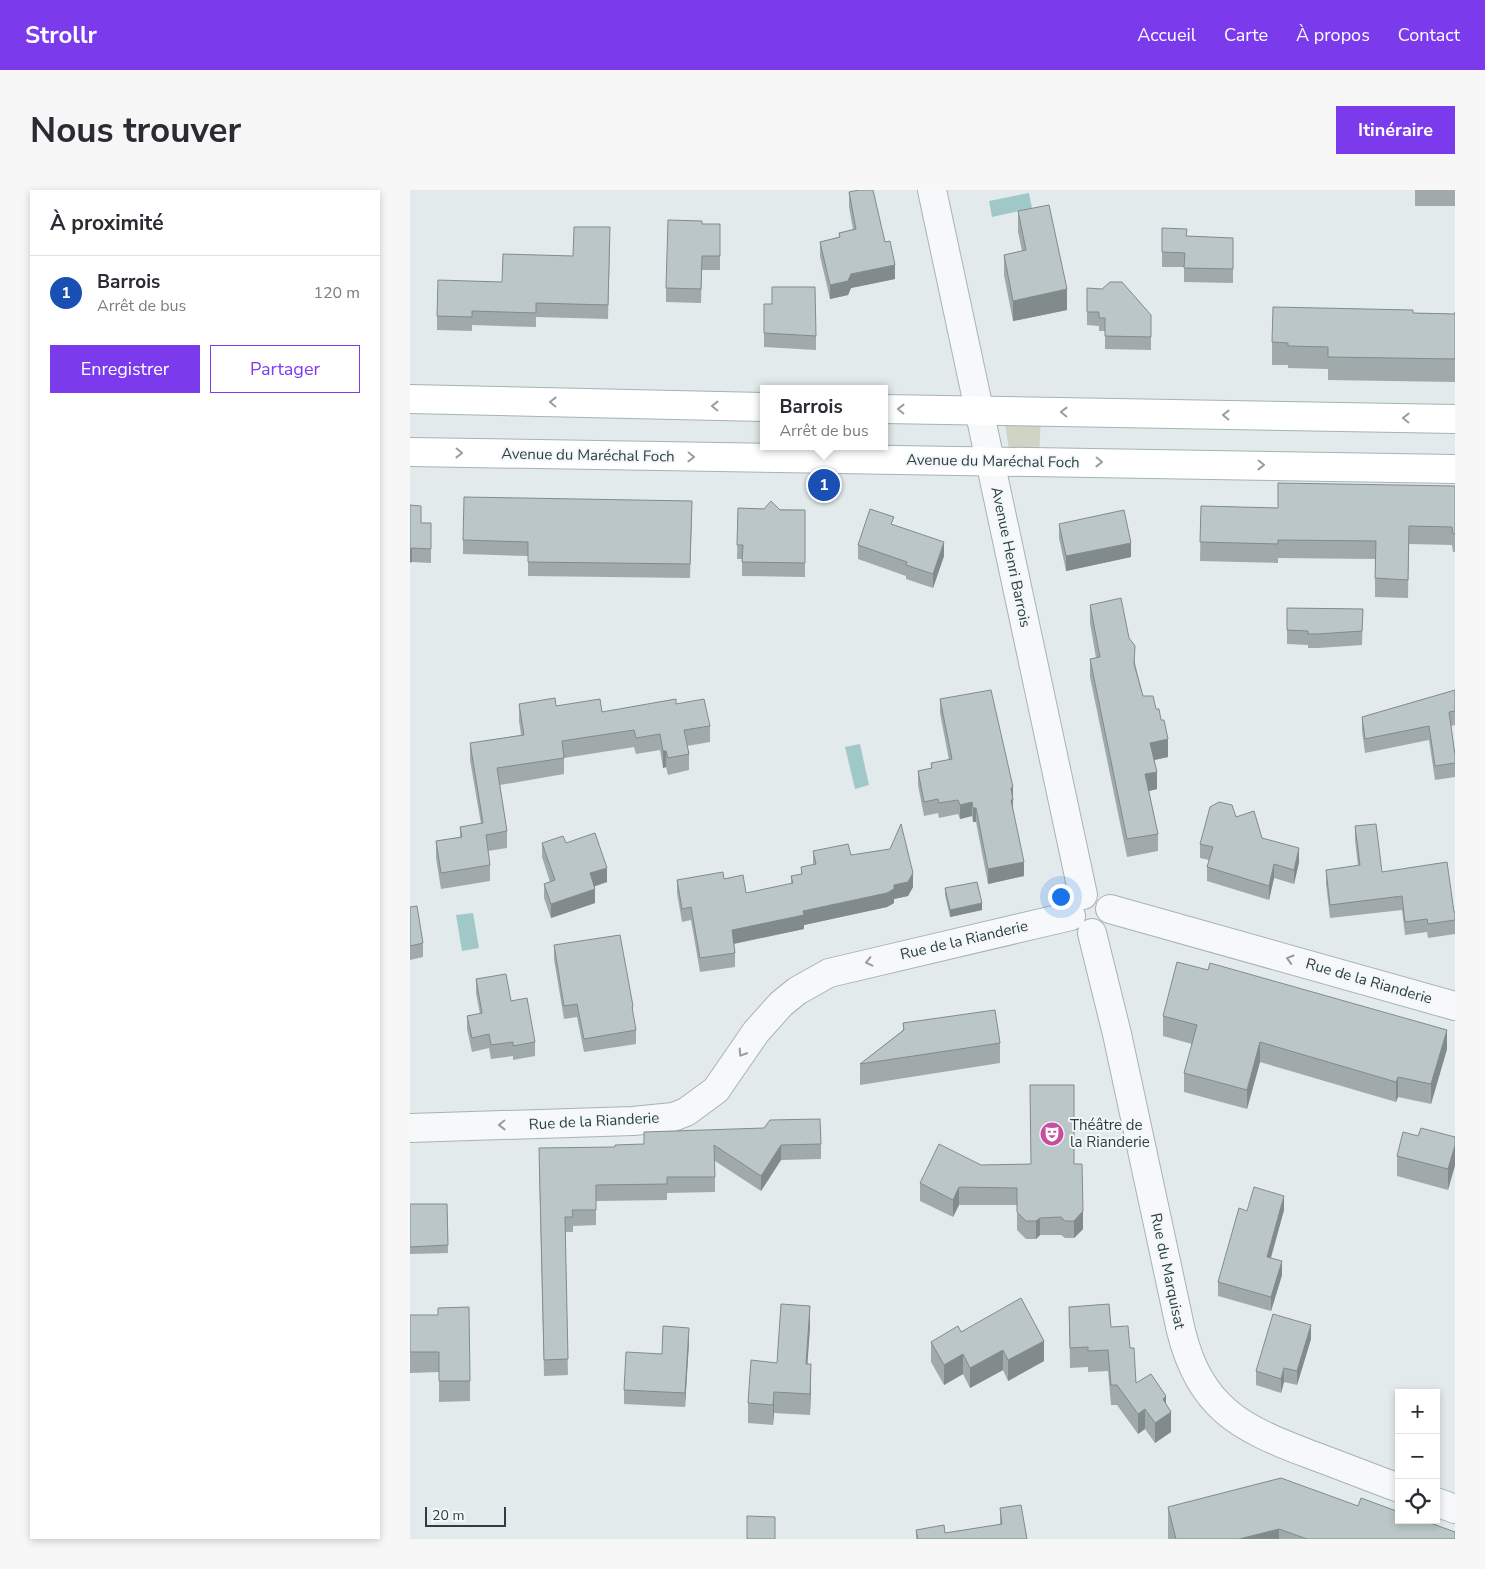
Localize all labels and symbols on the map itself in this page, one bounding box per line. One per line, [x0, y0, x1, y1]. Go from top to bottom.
one-way arrow [549, 397, 556, 407]
one-way arrow [711, 400, 719, 411]
one-way arrow [897, 404, 905, 414]
one-way arrow [1060, 407, 1068, 418]
one-way arrow [1222, 410, 1230, 420]
one-way arrow [1402, 413, 1410, 423]
street label: Avenue du Maréchal Foch [501, 443, 675, 467]
one-way arrow [455, 447, 463, 458]
street label: Avenue du Maréchal Foch [906, 449, 1080, 473]
one-way arrow [688, 452, 695, 462]
one-way arrow [1095, 457, 1103, 467]
one-way arrow [1257, 460, 1265, 471]
pin: 1 [808, 466, 840, 504]
street label: Avenue Henri Barrois [986, 485, 1036, 629]
your location [1048, 884, 1074, 910]
street label: Rue de la Rianderie [898, 916, 1030, 964]
street label: Rue de la Rianderie [1303, 953, 1435, 1009]
one-way arrow [1287, 954, 1295, 964]
one-way arrow [865, 956, 874, 966]
one-way arrow [739, 1047, 748, 1057]
street label: Rue de la Rianderie [528, 1108, 660, 1134]
place label: Théâtre de la Rianderie [1070, 1115, 1150, 1152]
one-way arrow [498, 1120, 506, 1130]
theatre icon: Théâtre de la Rianderie [1039, 1121, 1065, 1147]
street label: Rue du Marquisat [1146, 1211, 1190, 1332]
scale bar [425, 1504, 506, 1527]

